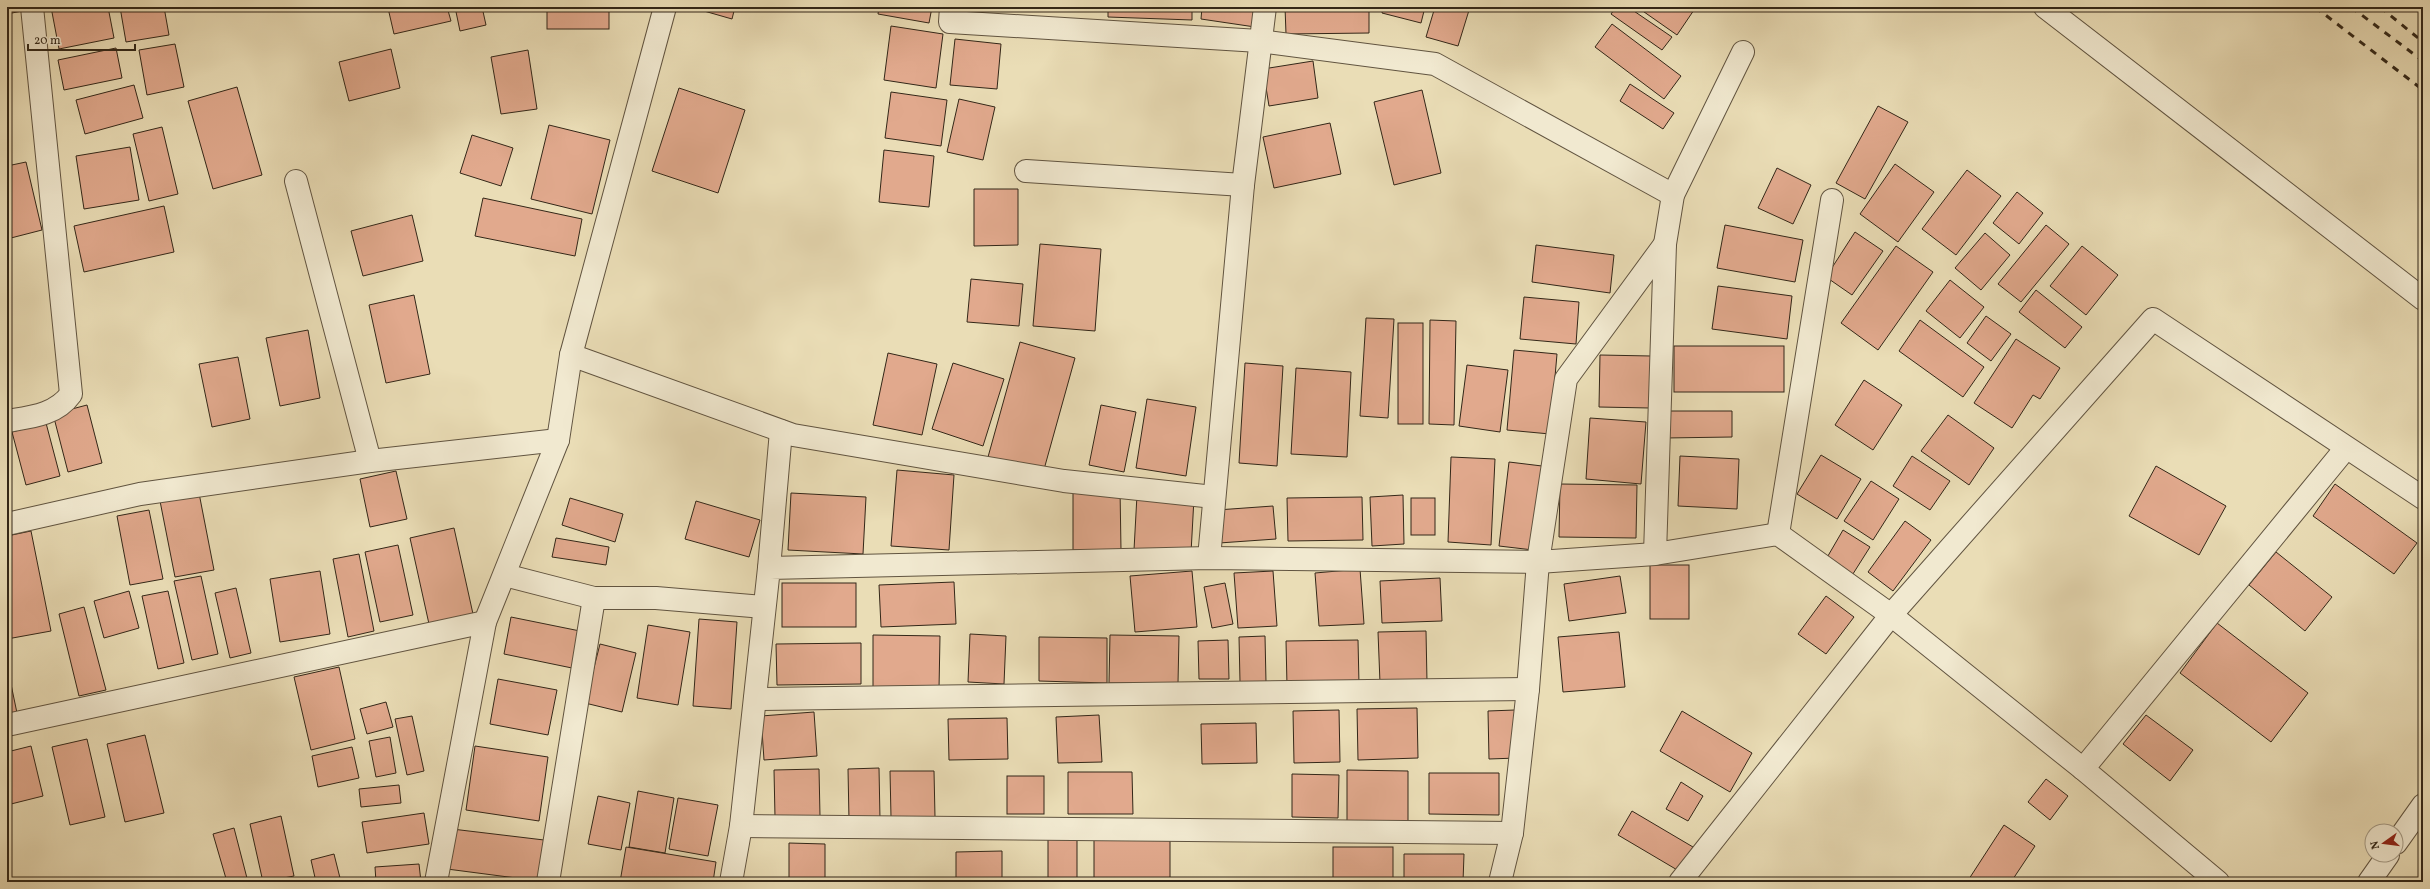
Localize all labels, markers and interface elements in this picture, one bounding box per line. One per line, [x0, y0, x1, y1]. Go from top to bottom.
scale bar [28, 26, 135, 52]
text: 20 m [34, 33, 61, 49]
north arrow [2364, 823, 2404, 863]
text: N [2368, 839, 2384, 851]

